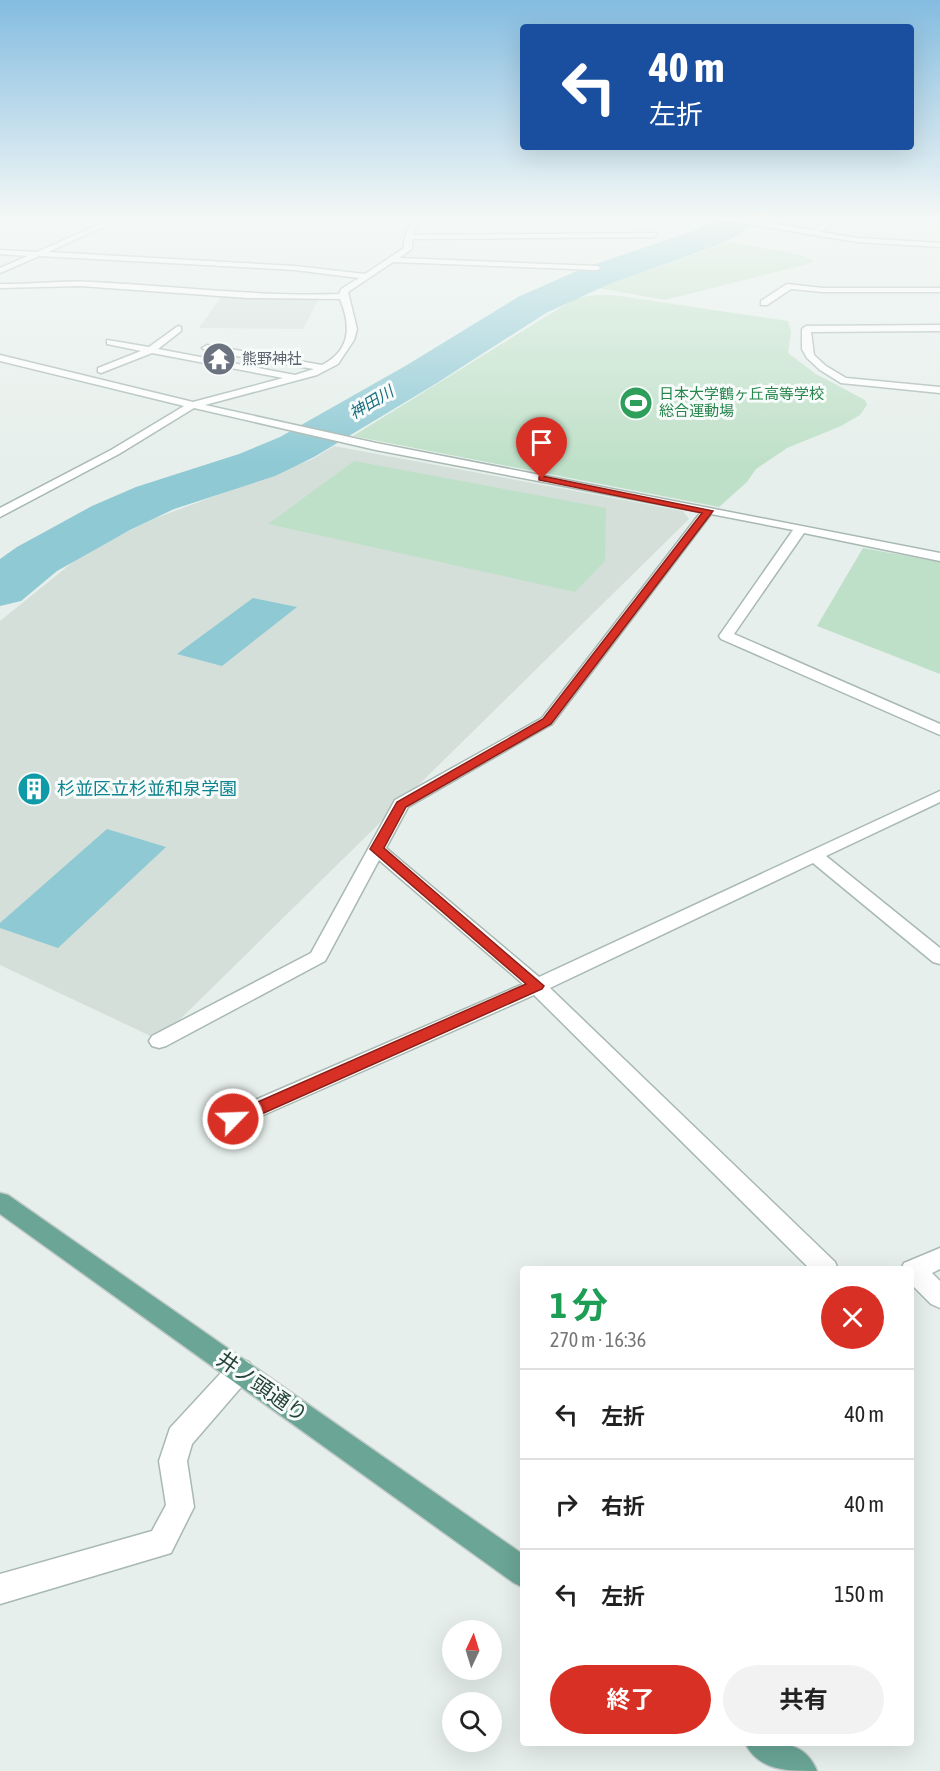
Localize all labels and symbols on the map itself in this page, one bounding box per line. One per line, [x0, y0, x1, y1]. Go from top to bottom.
temple icon: 熊野神社 [201, 341, 237, 377]
place label: 熊野神社 [242, 350, 302, 367]
water label: 神田川 [346, 381, 398, 422]
sports icon: 日本大学鶴ヶ丘高等学校 総合運動場 [618, 385, 654, 421]
place label: 日本大学鶴ヶ丘高等学校 総合運動場 [659, 385, 824, 419]
pin [516, 417, 567, 479]
building icon: 杉並区立杉並和泉学園 [16, 771, 52, 807]
place label: 杉並区立杉並和泉学園 [57, 778, 237, 799]
position arrow [201, 1087, 265, 1151]
street label: 井ノ頭通り [213, 1346, 312, 1426]
north arrow [442, 1620, 502, 1680]

